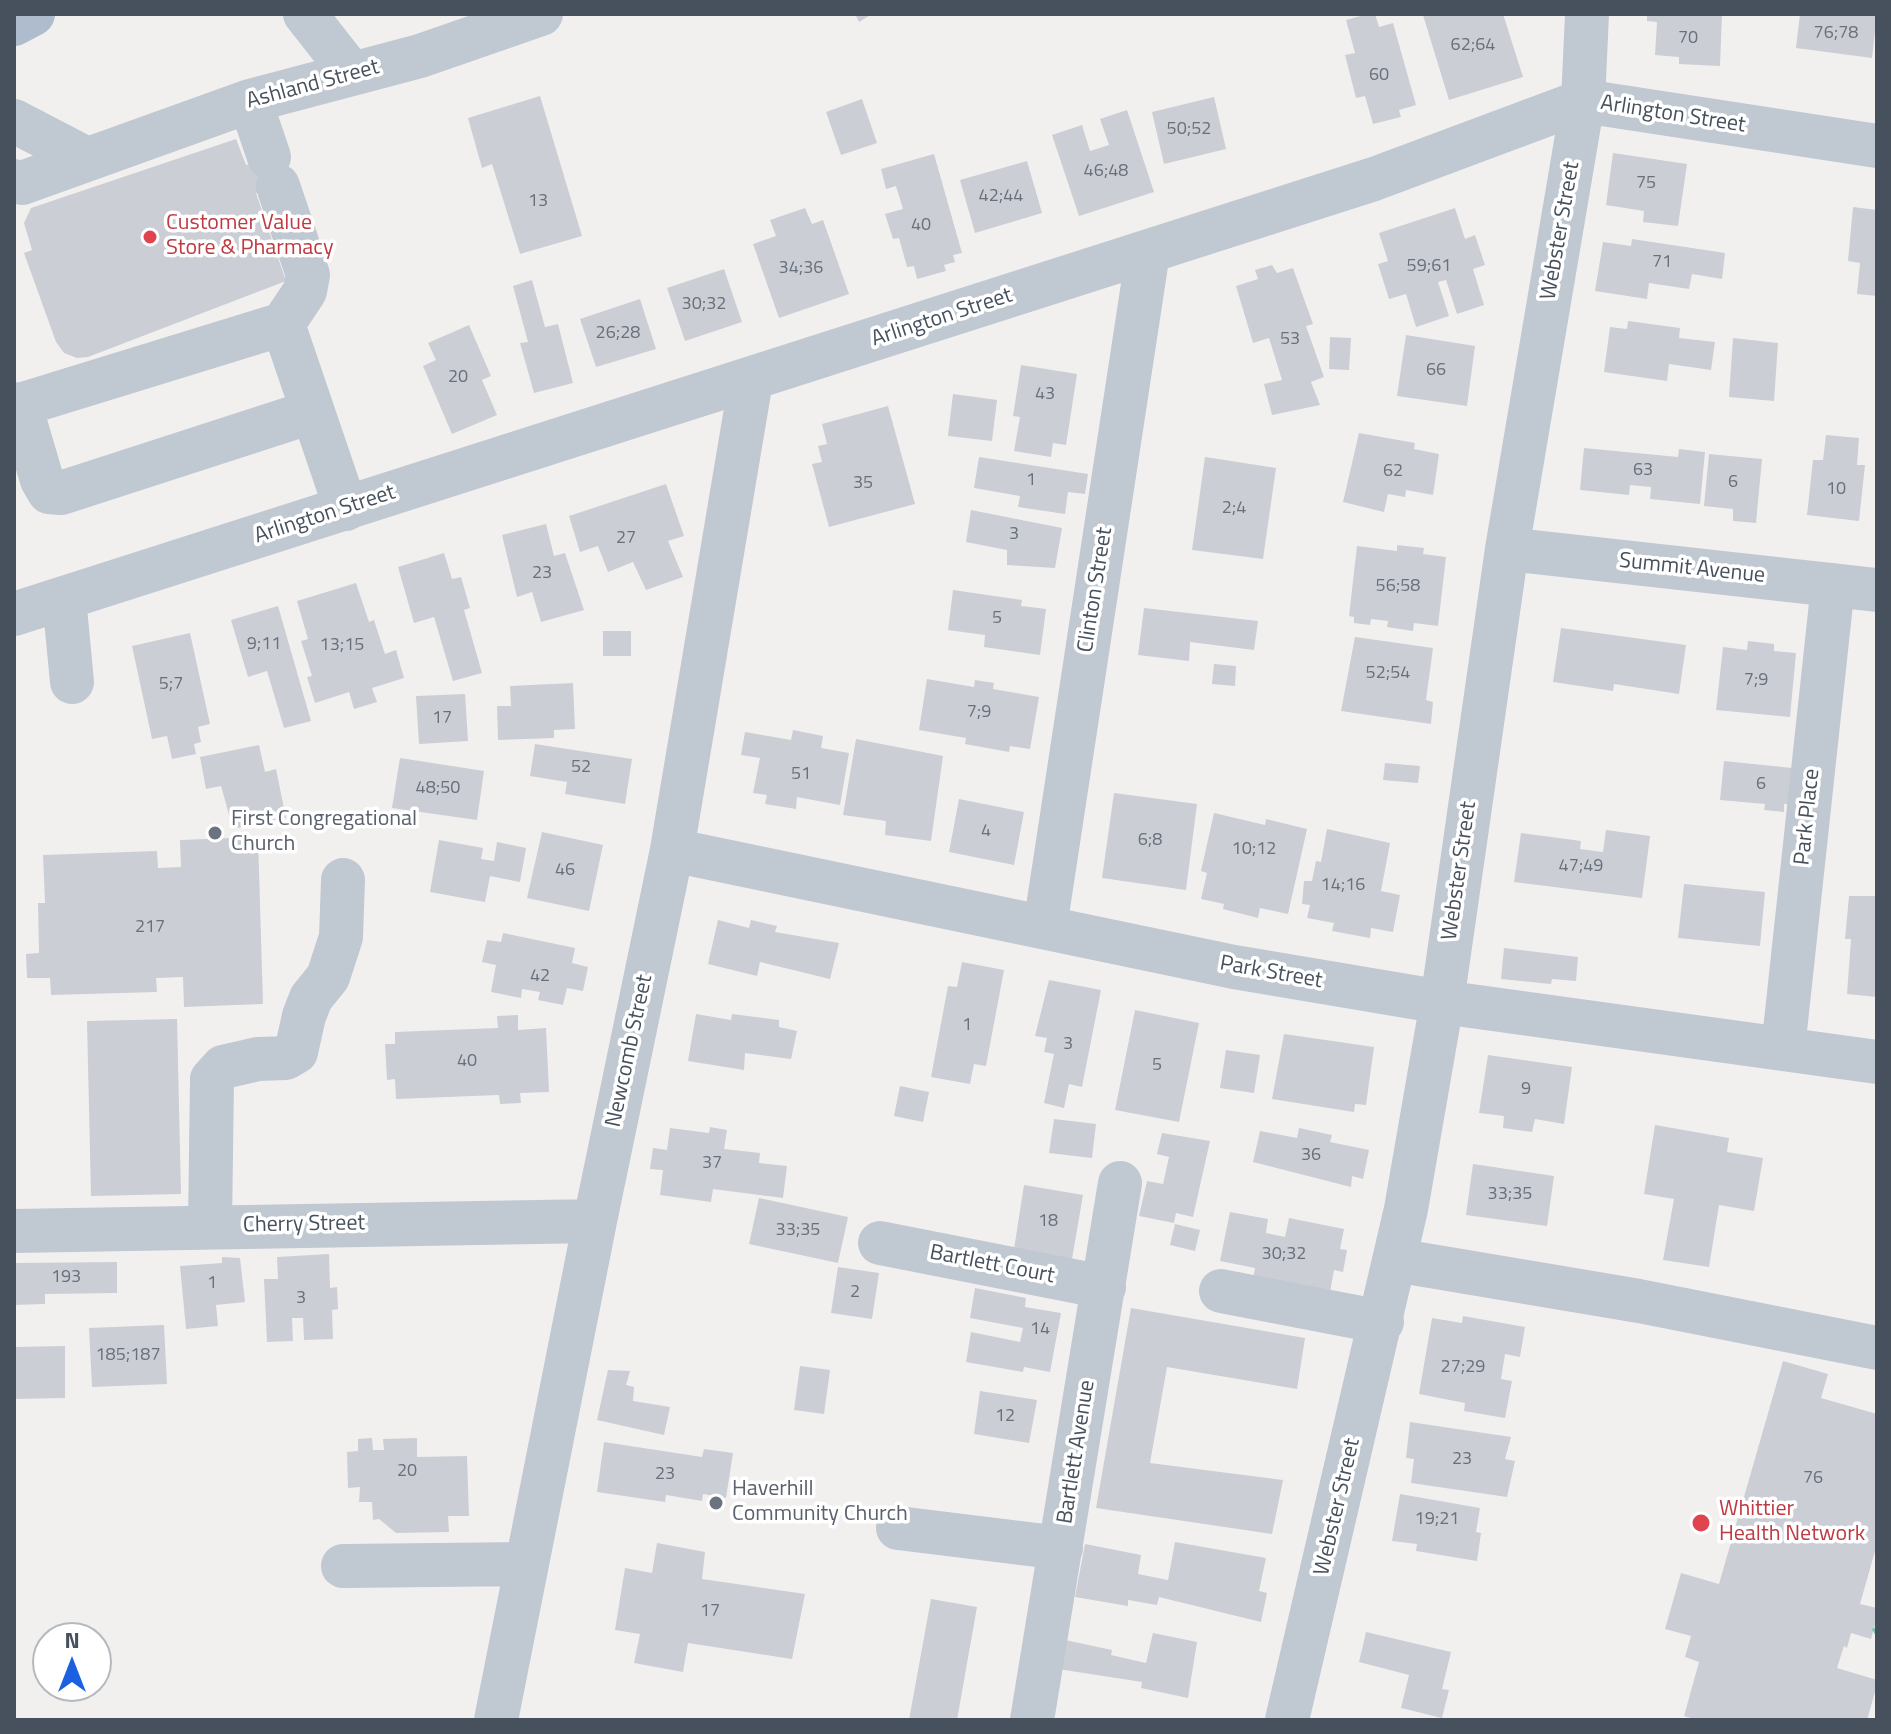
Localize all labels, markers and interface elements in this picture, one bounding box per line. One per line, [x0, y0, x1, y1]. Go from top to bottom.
house number: 76;78 [1814, 23, 1858, 45]
house number: 70 [1678, 28, 1698, 50]
house number: 62;64 [1451, 35, 1495, 57]
street label: Ashland Street [244, 55, 382, 115]
house number: 60 [1369, 65, 1389, 87]
street label: Arlington Street [1599, 91, 1747, 139]
house number: 50;52 [1167, 119, 1211, 141]
street label: Webster Street [1536, 160, 1586, 302]
house number: 46;48 [1084, 161, 1128, 183]
house number: 75 [1636, 173, 1656, 195]
house number: 42;44 [979, 186, 1023, 208]
house number: 13 [528, 191, 548, 213]
place label: Customer Value Store & Pharmacy [166, 211, 334, 262]
house number: 40 [911, 215, 931, 237]
marker: Customer Value Store & Pharmacy [141, 228, 159, 246]
house number: 71 [1652, 252, 1672, 274]
house number: 59;61 [1407, 256, 1451, 278]
house number: 34;36 [779, 258, 823, 280]
street label: Arlington Street [868, 283, 1016, 353]
house number: 30;32 [682, 294, 726, 316]
house number: 26;28 [596, 323, 640, 345]
house number: 53 [1280, 329, 1300, 351]
house number: 66 [1426, 360, 1446, 382]
house number: 20 [448, 367, 468, 389]
house number: 43 [1035, 384, 1055, 406]
house number: 63 [1633, 460, 1653, 482]
house number: 62 [1383, 461, 1403, 483]
house number: 1 [1026, 470, 1036, 492]
house number: 6 [1728, 472, 1738, 494]
house number: 35 [853, 473, 873, 495]
house number: 10 [1826, 479, 1846, 501]
street label: Arlington Street [251, 480, 399, 550]
house number: 2;4 [1222, 498, 1246, 520]
house number: 3 [1009, 524, 1019, 546]
street label: Clinton Street [1073, 526, 1119, 654]
house number: 27 [616, 528, 636, 550]
street label: Summit Avenue [1618, 548, 1766, 590]
house number: 23 [532, 563, 552, 585]
house number: 56;58 [1376, 576, 1420, 598]
house number: 5 [992, 608, 1002, 630]
house number: 9;11 [247, 634, 281, 656]
house number: 13;15 [320, 635, 364, 657]
house number: 52;54 [1366, 663, 1410, 685]
house number: 7;9 [1744, 670, 1768, 692]
house number: 5;7 [159, 674, 183, 696]
house number: 7;9 [967, 702, 991, 724]
house number: 17 [432, 708, 452, 730]
house number: 52 [571, 757, 591, 779]
house number: 51 [791, 764, 811, 786]
street label: Park Place [1790, 768, 1826, 866]
house number: 6 [1756, 774, 1766, 796]
house number: 48;50 [416, 778, 460, 800]
street label: Webster Street [1437, 800, 1483, 942]
place label: First Congregational Church [231, 807, 417, 858]
house number: 4 [981, 821, 991, 843]
marker: First Congregational Church [206, 824, 224, 842]
house number: 6;8 [1138, 830, 1162, 852]
house number: 10;12 [1232, 839, 1276, 861]
house number: 47;49 [1559, 856, 1603, 878]
house number: 46 [555, 860, 575, 882]
house number: 14;16 [1321, 875, 1365, 897]
house number: 217 [135, 917, 165, 939]
street label: Park Street [1218, 951, 1324, 995]
house number: 42 [530, 966, 550, 988]
street label: Newcomb Street [601, 972, 659, 1130]
house number: 1 [962, 1015, 972, 1037]
house number: 3 [1063, 1034, 1073, 1056]
house number: 40 [457, 1051, 477, 1073]
house number: 5 [1152, 1055, 1162, 1077]
house number: 9 [1521, 1079, 1531, 1101]
house number: 36 [1301, 1145, 1321, 1167]
house number: 37 [702, 1153, 722, 1175]
house number: 33;35 [1488, 1184, 1532, 1206]
street label: Cherry Street [243, 1211, 365, 1239]
house number: 18 [1038, 1211, 1058, 1233]
house number: 33;35 [776, 1220, 820, 1242]
street label: Bartlett Court [927, 1240, 1057, 1290]
house number: 30;32 [1262, 1244, 1306, 1266]
house number: 193 [51, 1267, 81, 1289]
house number: 1 [207, 1273, 217, 1295]
house number: 2 [850, 1282, 860, 1304]
house number: 3 [296, 1288, 306, 1310]
house number: 14 [1030, 1319, 1050, 1341]
house number: 185;187 [96, 1345, 160, 1367]
house number: 27;29 [1441, 1357, 1485, 1379]
street label: Bartlett Avenue [1053, 1378, 1101, 1526]
house number: 12 [995, 1406, 1015, 1428]
street label: Webster Street [1309, 1436, 1367, 1578]
house number: 23 [1452, 1449, 1472, 1471]
house number: 20 [397, 1461, 417, 1483]
house number: 23 [655, 1464, 675, 1486]
house number: 76 [1803, 1468, 1823, 1490]
place label: Haverhill Community Church [732, 1477, 908, 1528]
marker: Haverhill Community Church [707, 1494, 725, 1512]
place label: Whittier Health Network [1719, 1497, 1865, 1548]
house number: 19;21 [1415, 1509, 1459, 1531]
marker: Whittier Health Network [1690, 1512, 1712, 1534]
house number: 17 [700, 1601, 720, 1623]
north arrow [32, 1622, 112, 1702]
text: N [64, 1623, 80, 1657]

